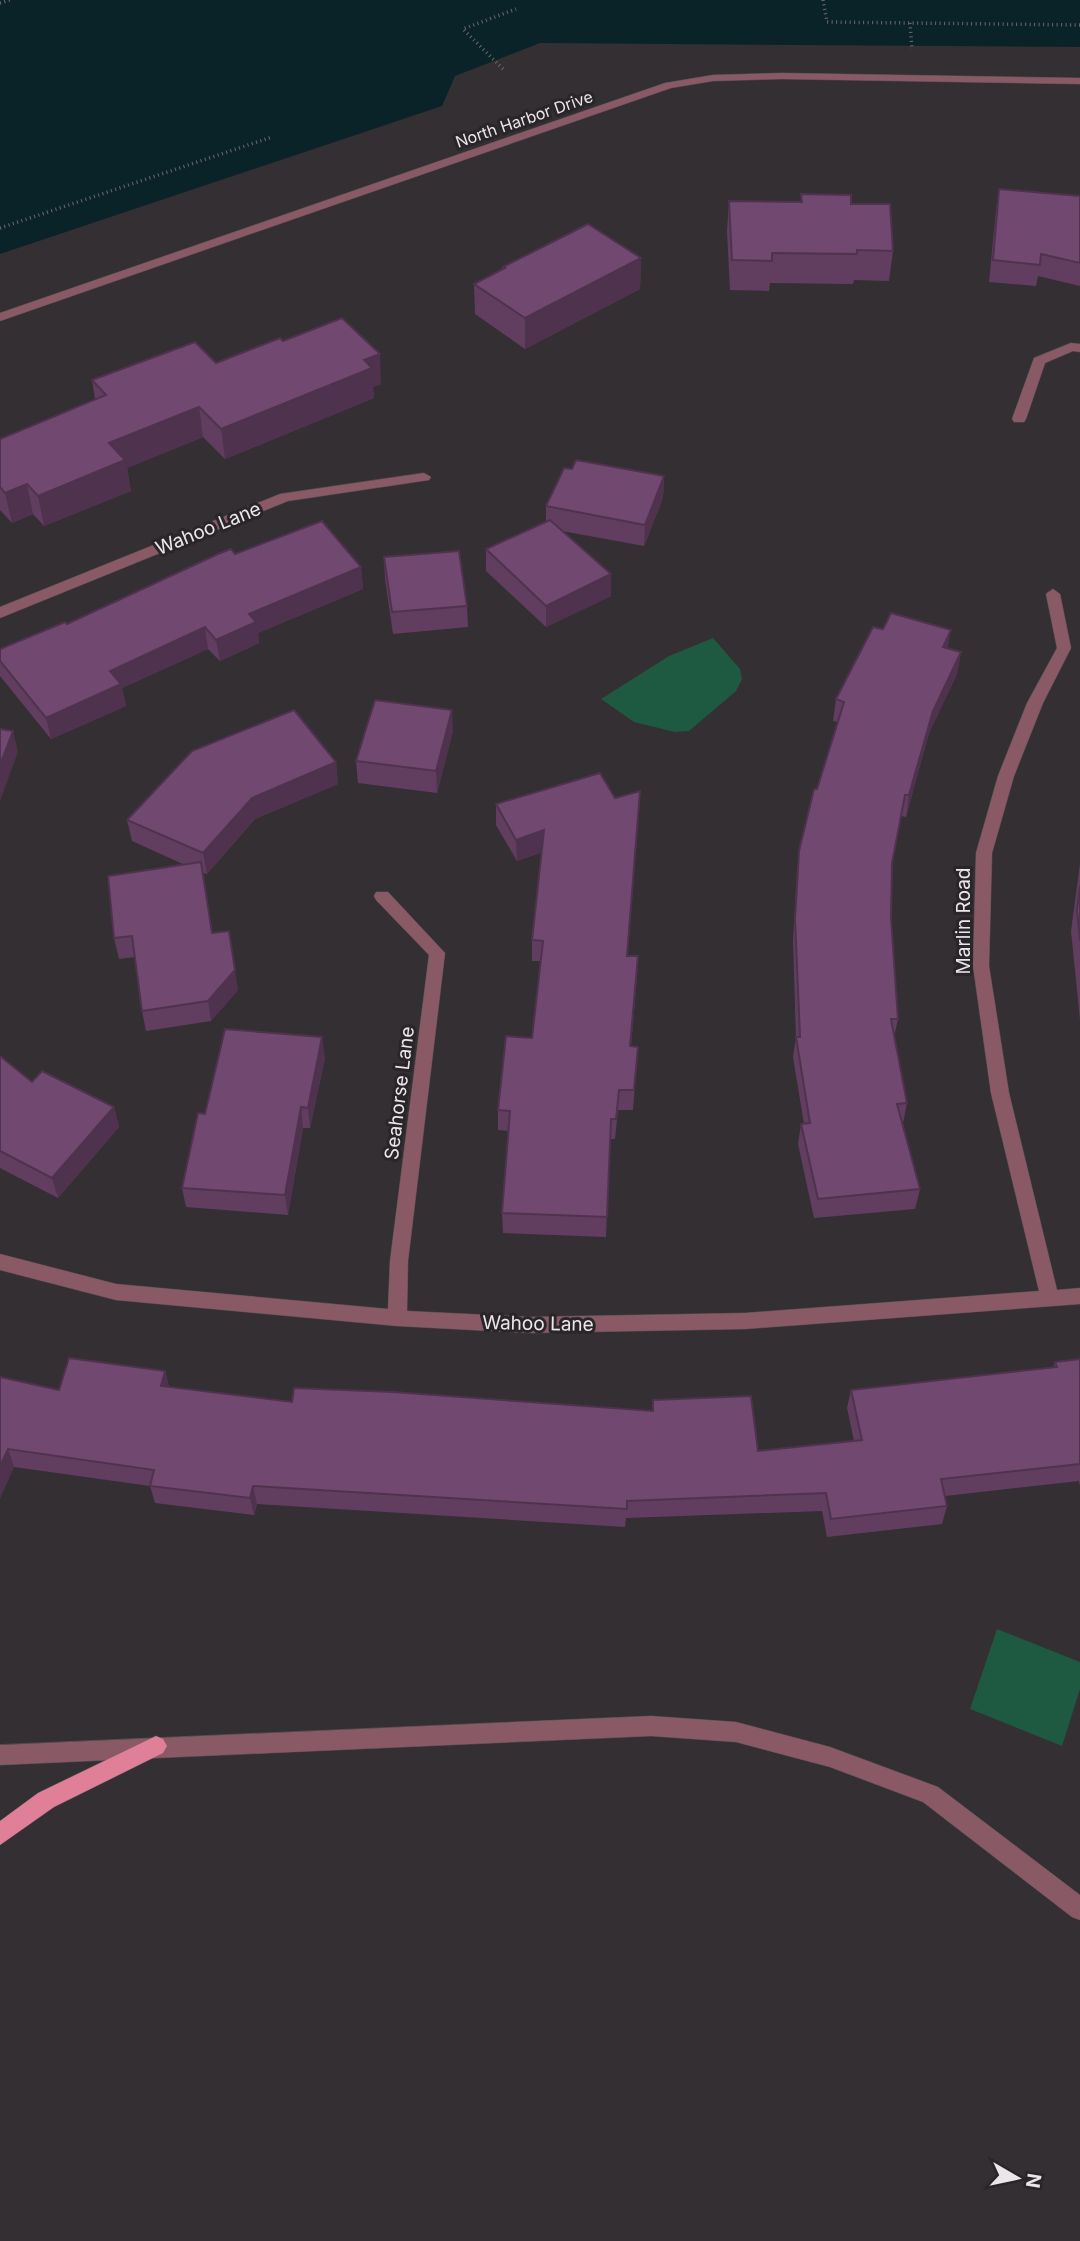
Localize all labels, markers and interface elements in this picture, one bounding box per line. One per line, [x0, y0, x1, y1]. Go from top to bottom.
street label: North Harbor Drive [453, 86, 595, 152]
street label: Wahoo Lane [152, 497, 264, 560]
street label: Marlin Road [952, 868, 975, 974]
street label: Seahorse Lane [380, 1025, 419, 1161]
street label: Wahoo Lane [482, 1311, 594, 1336]
north arrow [982, 2143, 1052, 2213]
text: N [1021, 2172, 1046, 2190]

